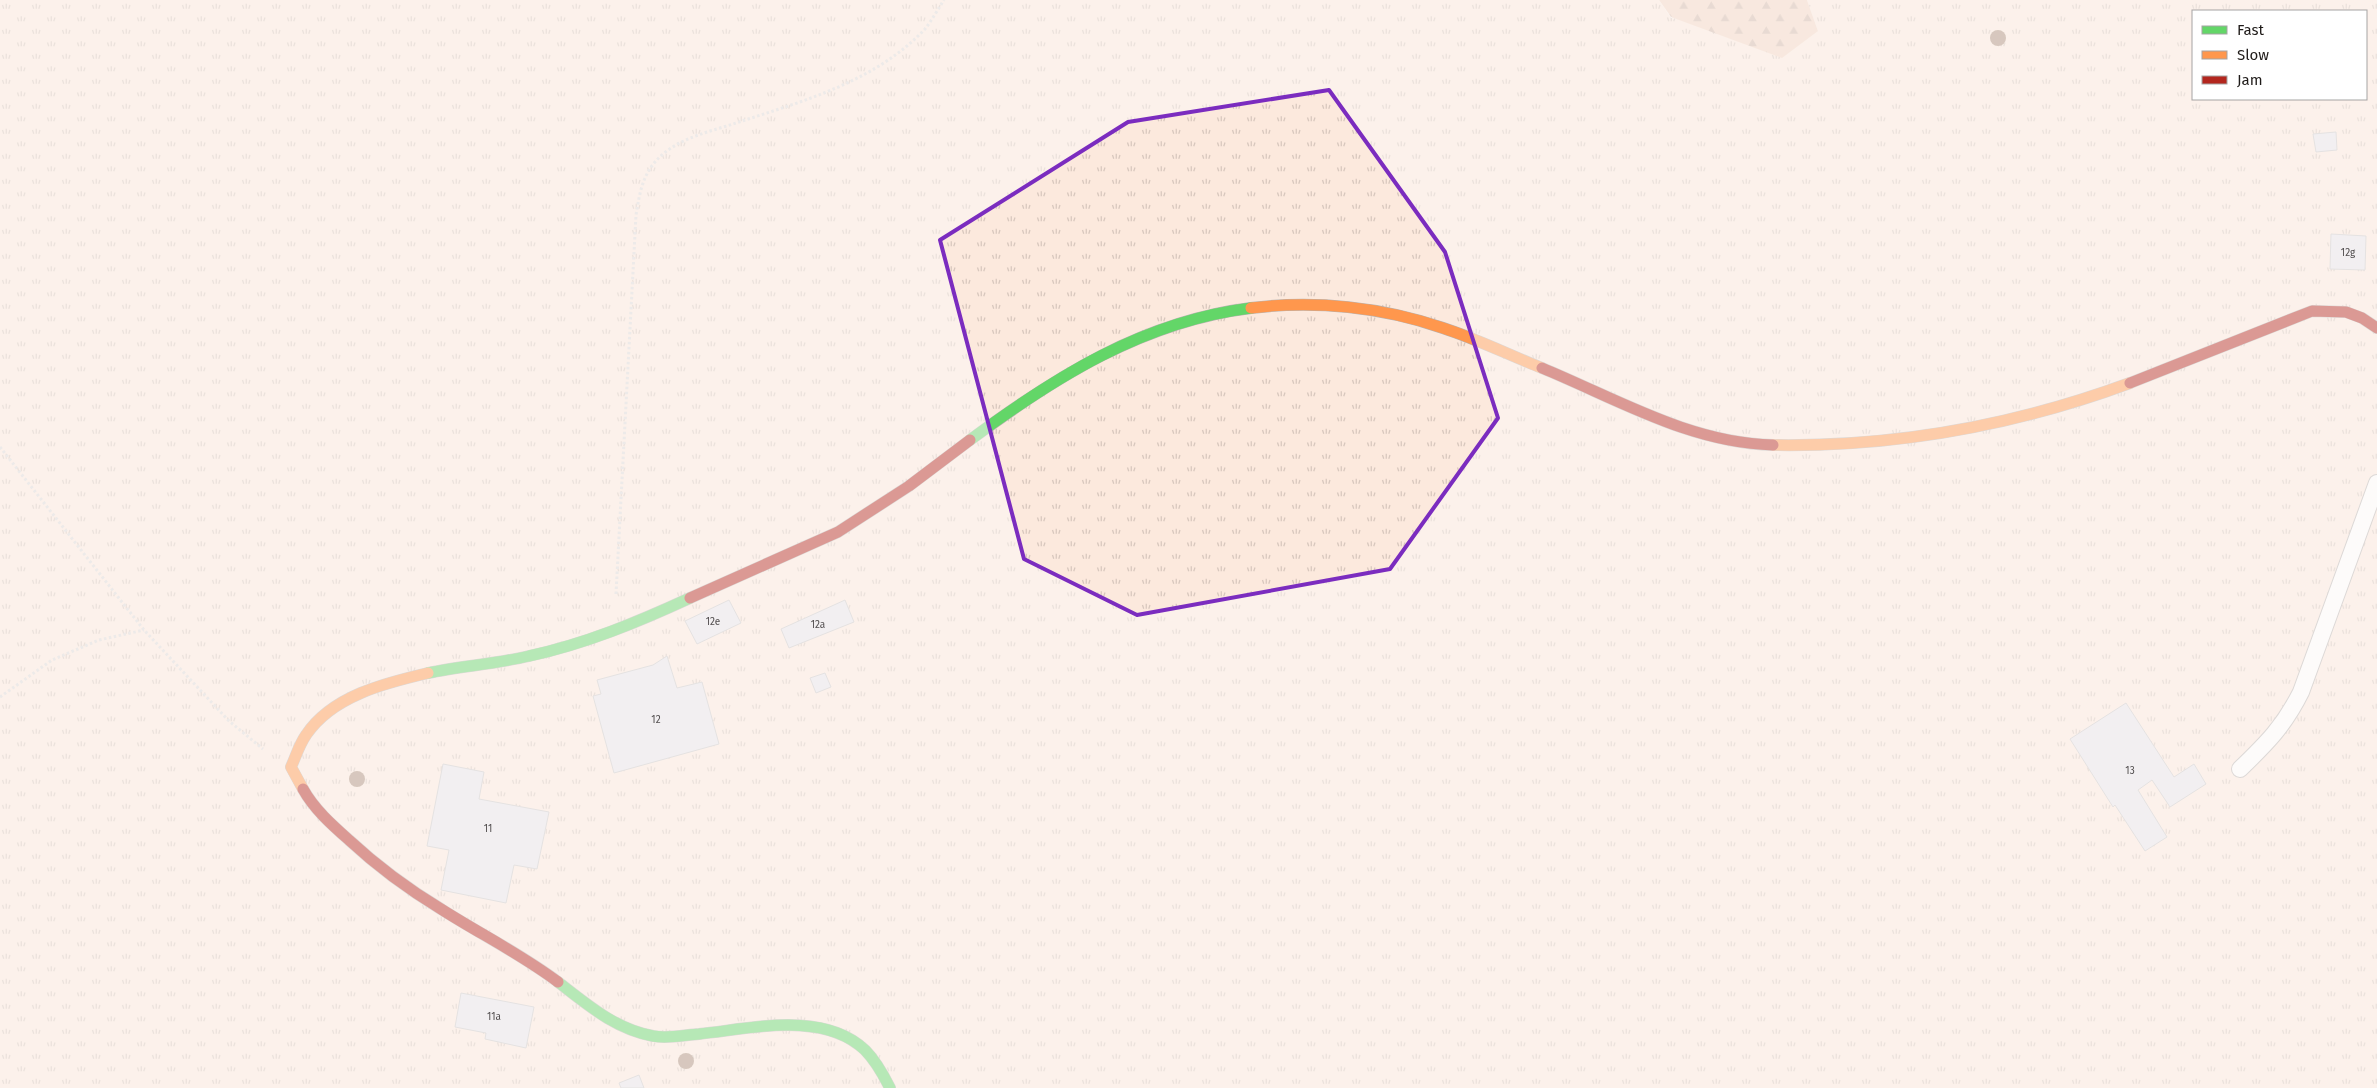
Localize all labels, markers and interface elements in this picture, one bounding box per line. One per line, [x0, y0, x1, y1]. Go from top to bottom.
legend [2192, 10, 2367, 100]
text: Fast [2237, 21, 2264, 39]
text: Slow [2237, 46, 2269, 64]
text: Jam [2237, 71, 2263, 89]
house number: 12g [2341, 247, 2356, 259]
house number: 12e [706, 616, 720, 628]
house number: 12a [811, 619, 825, 631]
house number: 12 [651, 714, 661, 726]
house number: 13 [2125, 765, 2135, 777]
house number: 11 [484, 823, 492, 835]
house number: 11a [487, 1011, 501, 1023]

